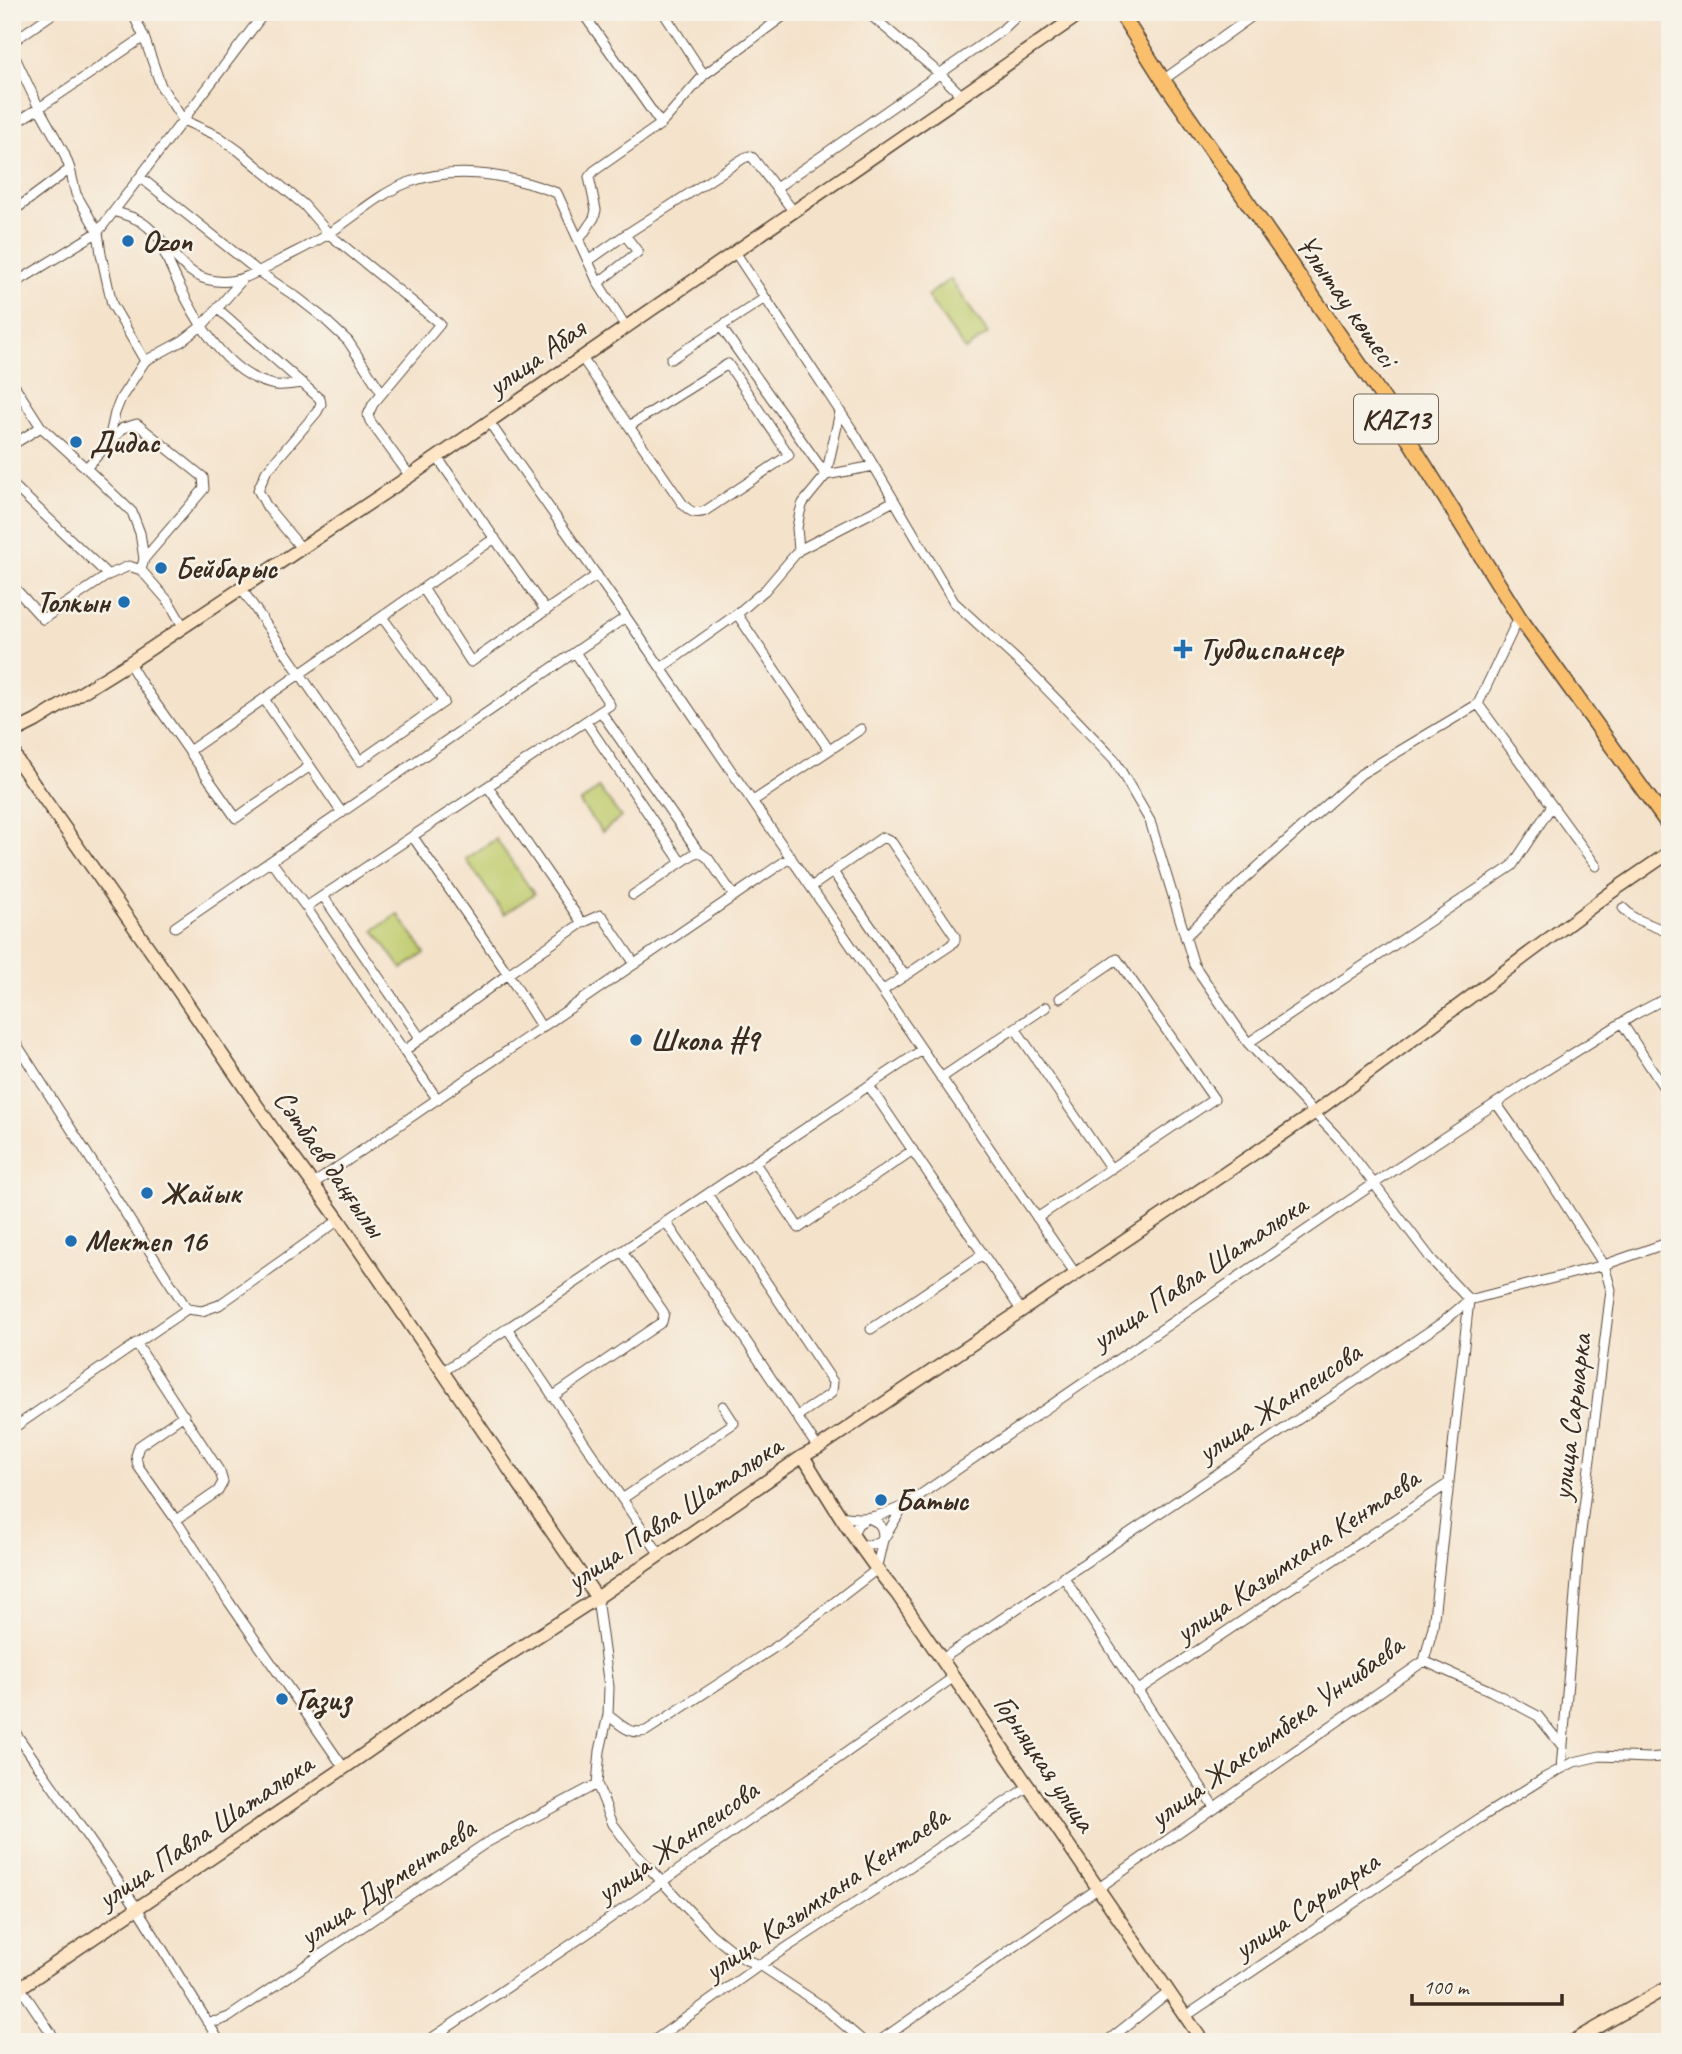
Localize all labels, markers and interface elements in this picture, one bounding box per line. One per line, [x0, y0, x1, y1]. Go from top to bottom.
place label: Ozon [142, 222, 193, 260]
street label: Ұлытау көшесі [1287, 226, 1409, 377]
marker: Ozon [120, 233, 136, 249]
street label: улица Абая [478, 308, 595, 406]
road number: KAZ13 [1354, 394, 1438, 444]
place label: Дидас [90, 423, 161, 461]
marker: Дидас [68, 434, 84, 450]
place label: Бейбарыс [175, 549, 279, 587]
marker: Бейбарыс [153, 560, 169, 576]
place label: Толкын [36, 583, 112, 621]
marker: Толкын [116, 594, 132, 610]
place label: Тубдиспансер [1199, 630, 1345, 668]
marker: Тубдиспансер [1173, 639, 1193, 659]
place label: Школа #9 [650, 1021, 763, 1059]
marker: Школа #9 [628, 1032, 644, 1048]
street label: Сәтбаев даңғылы [265, 1082, 396, 1246]
place label: Жайык [161, 1174, 243, 1212]
street label: улица Павла Шаталюка [1082, 1184, 1316, 1359]
marker: Жайык [139, 1185, 155, 1201]
place label: Мектеп 16 [85, 1222, 208, 1260]
marker: Мектеп 16 [63, 1233, 79, 1249]
street label: улица Сарыарка [1542, 1330, 1600, 1504]
street label: улица Жанпеисова [1188, 1332, 1370, 1472]
street label: улица Павла Шаталюка [557, 1425, 791, 1600]
street label: улица Казымхана Кентаева [1166, 1458, 1429, 1652]
place label: Батыс [895, 1481, 970, 1519]
marker: Батыс [873, 1492, 889, 1508]
street label: улица Жаксымбека Унчибаева [1140, 1624, 1413, 1837]
place label: Газиз [296, 1680, 354, 1719]
street label: Горняцкая улица [985, 1687, 1106, 1840]
marker: Газиз [274, 1691, 290, 1707]
street label: улица Павла Шаталюка [88, 1743, 322, 1918]
street label: улица Жанпеисова [587, 1770, 767, 1912]
street label: улица Казымхана Кентаева [695, 1796, 958, 1990]
street label: улица Дурментаева [290, 1808, 484, 1956]
street label: улица Сарыарка [1224, 1841, 1388, 1969]
scale bar [1412, 1963, 1563, 2007]
text: 100 m [1423, 1974, 1470, 2000]

